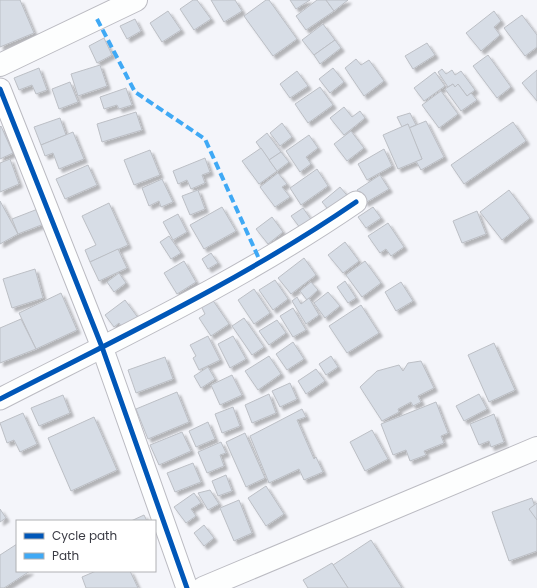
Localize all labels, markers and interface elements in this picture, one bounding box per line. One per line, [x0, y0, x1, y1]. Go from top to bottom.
legend [16, 520, 156, 572]
text: Cycle path [52, 527, 117, 544]
text: Path [52, 547, 79, 564]

